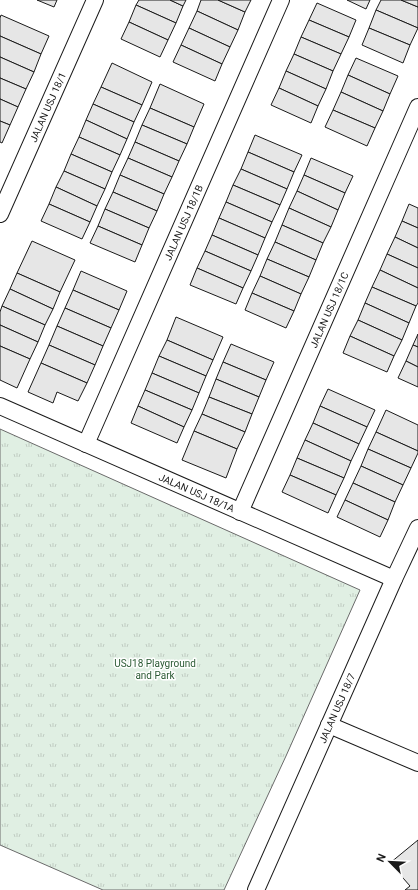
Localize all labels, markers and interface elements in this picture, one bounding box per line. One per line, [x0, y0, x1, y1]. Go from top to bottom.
street label: JALAN USJ 18/1 [28, 71, 68, 144]
street label: JALAN USJ 18/1B [162, 183, 205, 262]
street label: JALAN USJ 18/1C [308, 270, 351, 349]
street label: JALAN USJ 18/1A [157, 471, 237, 515]
park label: USJ18 Playground and Park [114, 658, 196, 681]
street label: JALAN USJ 18/7 [317, 671, 358, 745]
north arrow [370, 842, 410, 882]
text: N [374, 852, 389, 864]

